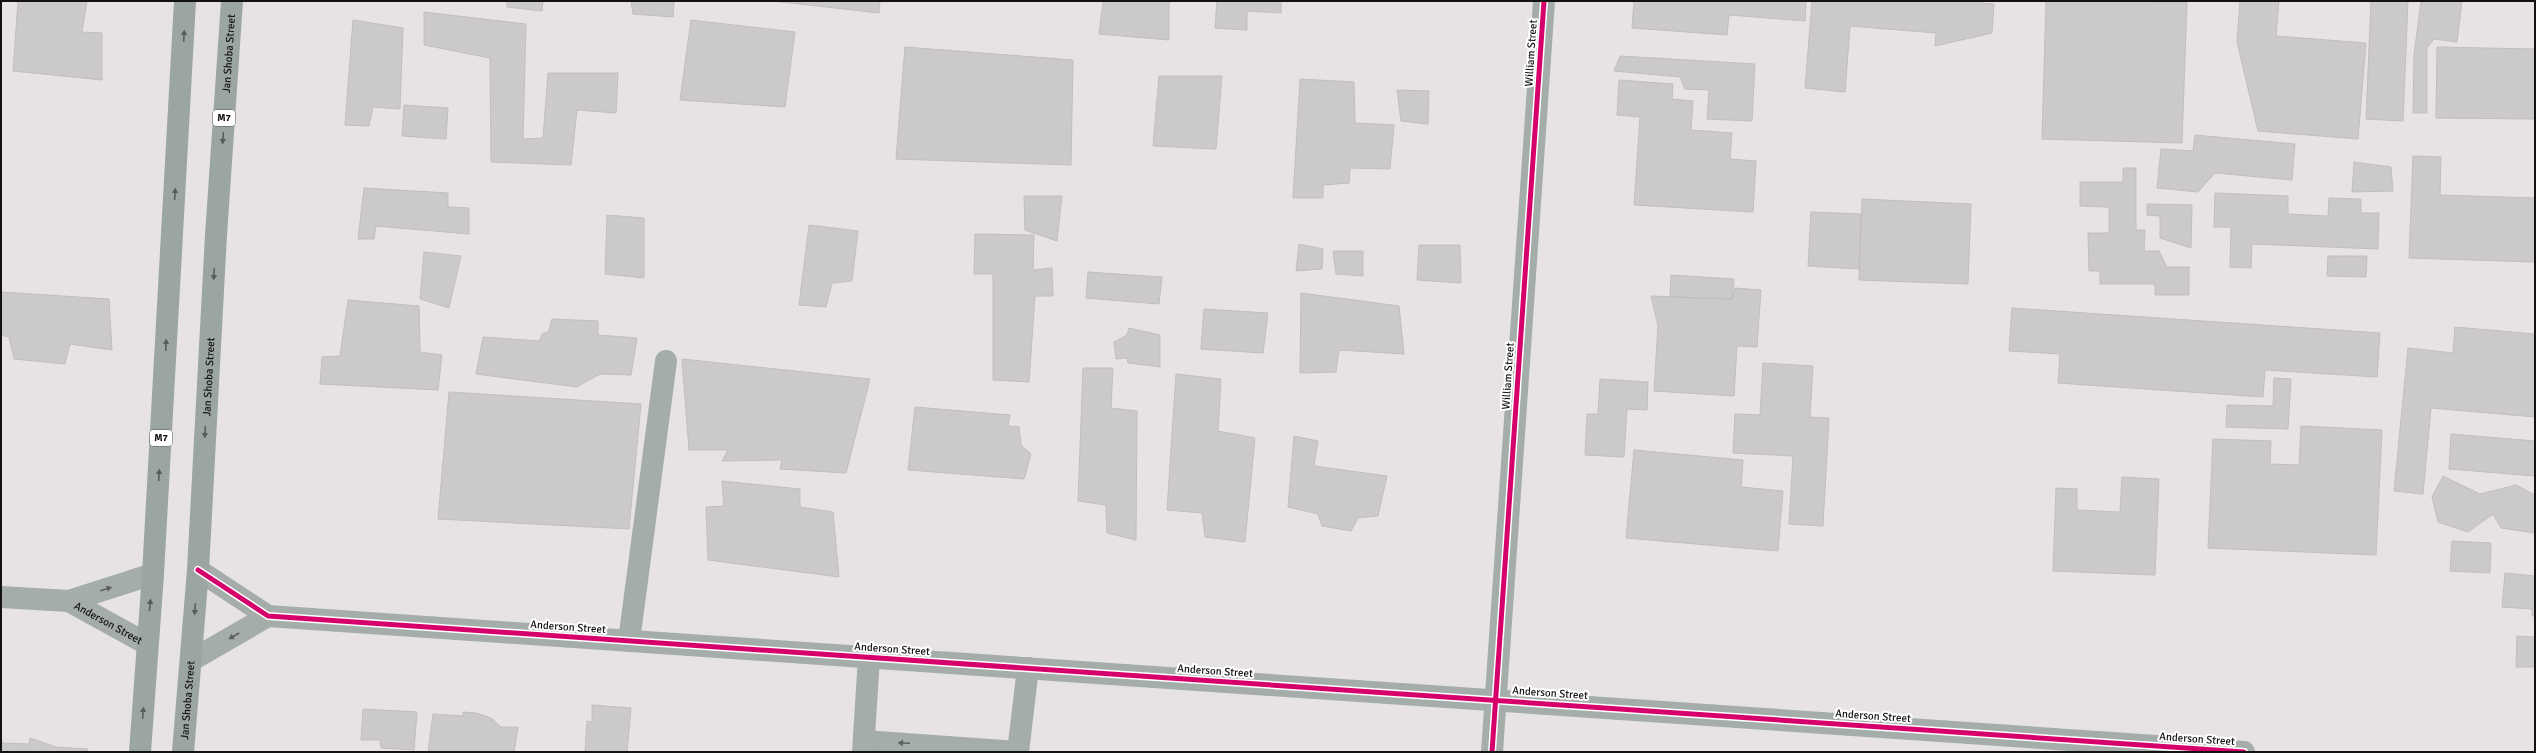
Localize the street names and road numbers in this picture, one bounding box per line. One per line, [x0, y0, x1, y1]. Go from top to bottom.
street label: Jan Shoba Street [219, 14, 238, 93]
street label: William Street [1522, 19, 1540, 87]
road number: M7 [213, 110, 235, 126]
street label: Jan Shoba Street [200, 337, 217, 417]
street label: William Street [1499, 342, 1517, 410]
road number: M7 [150, 430, 172, 446]
street label: Anderson Street [72, 599, 145, 647]
street label: Anderson Street [530, 618, 606, 636]
street label: Anderson Street [854, 640, 930, 658]
street label: Jan Shoba Street [178, 660, 197, 740]
street label: Anderson Street [1177, 662, 1253, 680]
street label: Anderson Street [1512, 684, 1588, 702]
street label: Anderson Street [1835, 707, 1911, 725]
street label: Anderson Street [2159, 730, 2235, 748]

